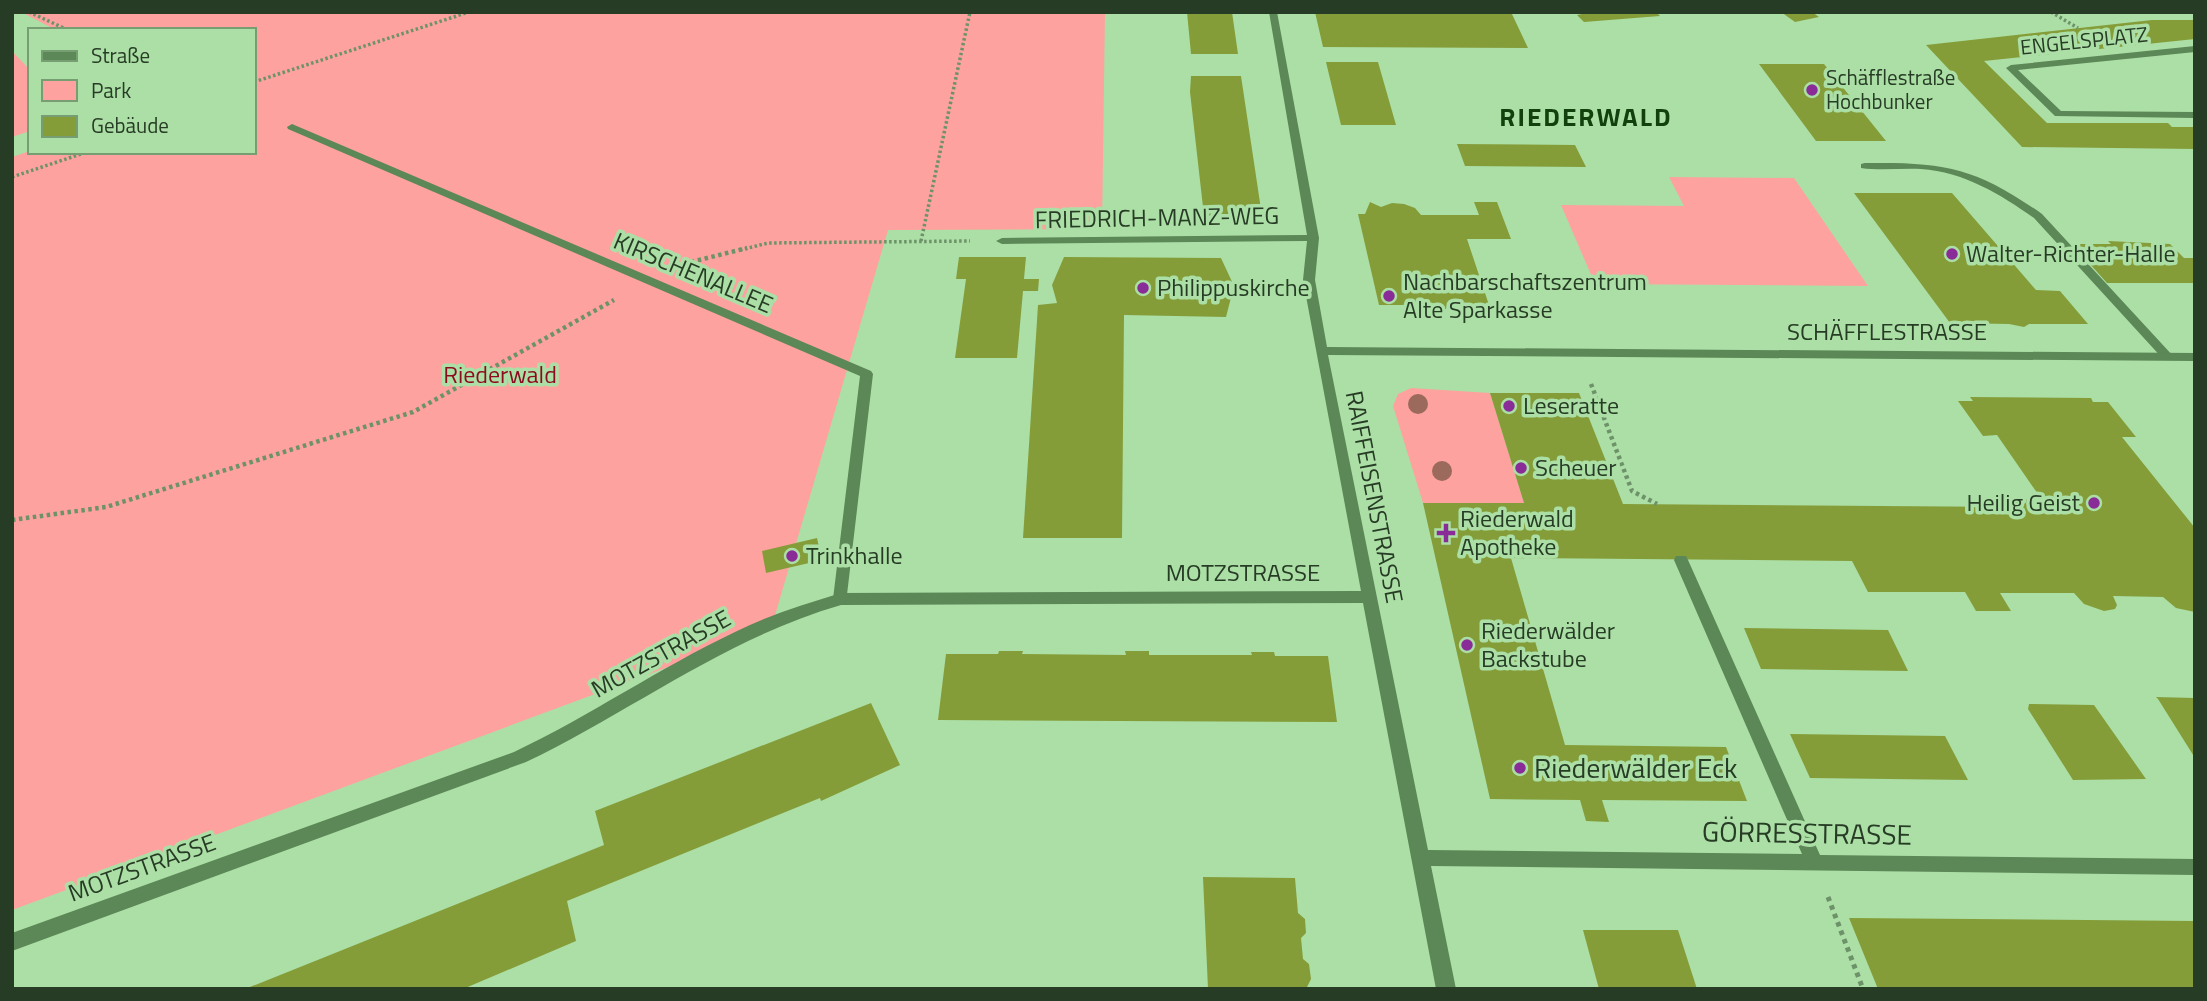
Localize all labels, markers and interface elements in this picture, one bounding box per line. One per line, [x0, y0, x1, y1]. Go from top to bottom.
street label: ENGELSPLATZ [2018, 17, 2149, 63]
legend [28, 28, 256, 154]
text: Straße [91, 39, 150, 71]
place label: Schäfflestraße Hochbunker [1826, 61, 1955, 117]
text: Park [91, 74, 131, 106]
marker: Schäfflestraße Hochbunker [1804, 82, 1820, 98]
district label: RIEDERWALD [1499, 97, 1673, 136]
text: Gebäude [91, 109, 169, 141]
street label: FRIEDRICH-MANZ-WEG [1034, 197, 1280, 237]
street label: KIRSCHENALLEE [608, 222, 779, 322]
place label: Walter-Richter-Halle [1966, 235, 2176, 271]
marker: Walter-Richter-Halle [1944, 246, 1960, 262]
place label: Nachbarschaftszentrum Alte Sparkasse [1403, 263, 1647, 327]
place label: Philippuskirche [1157, 269, 1310, 305]
marker: Philippuskirche [1135, 280, 1151, 296]
marker: Nachbarschaftszentrum Alte Sparkasse [1381, 288, 1397, 304]
street label: SCHÄFFLESTRASSE [1787, 313, 1987, 349]
park label: Riederwald [443, 356, 557, 392]
place label: Leseratte [1523, 387, 1619, 423]
street label: RAIFFEISENSTRASSE [1337, 388, 1413, 606]
marker: Leseratte [1501, 398, 1517, 414]
place label: Scheuer [1535, 449, 1617, 485]
marker: Scheuer [1513, 460, 1529, 476]
place label: Heilig Geist [1966, 484, 2081, 520]
marker: Heilig Geist [2086, 495, 2102, 511]
place label: Riederwald Apotheke [1460, 500, 1574, 564]
marker: Riederwald Apotheke [1438, 525, 1454, 541]
place label: Trinkhalle [806, 537, 903, 573]
marker: Trinkhalle [784, 548, 800, 564]
street label: MOTZSTRASSE [1166, 554, 1320, 590]
street label: MOTZSTRASSE [584, 600, 737, 706]
place label: Riederwälder Backstube [1481, 612, 1615, 676]
marker: Riederwälder Backstube [1459, 637, 1475, 653]
place label: Riederwälder Eck [1534, 746, 1738, 789]
marker: Riederwälder Eck [1512, 760, 1528, 776]
street label: GÖRRESSTRASSE [1702, 809, 1912, 856]
street label: MOTZSTRASSE [63, 824, 220, 910]

